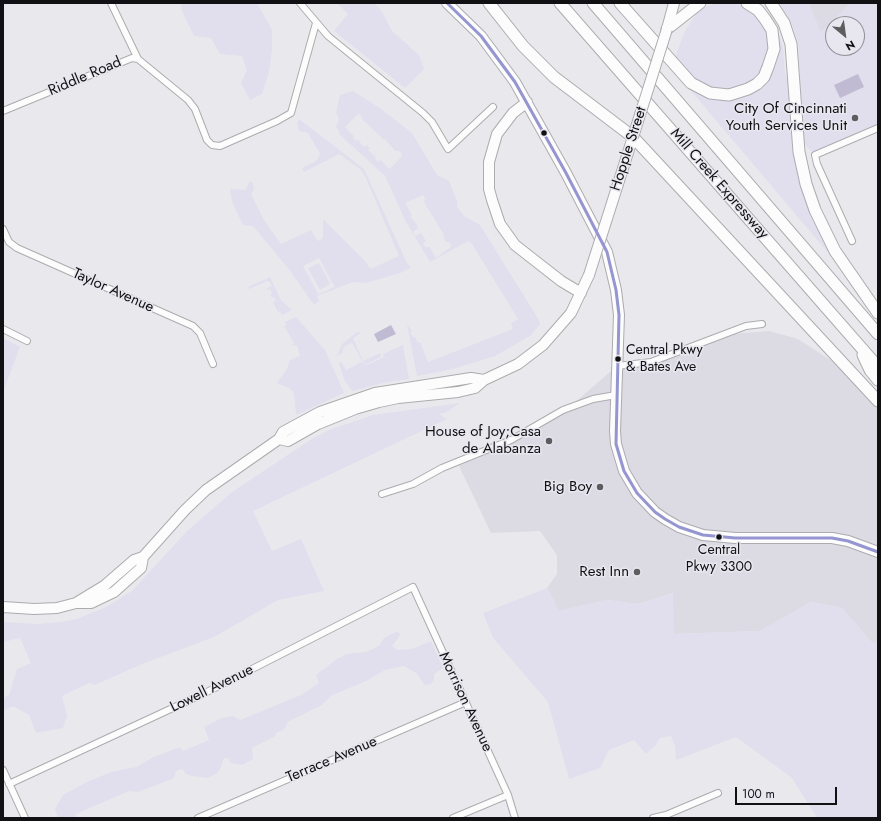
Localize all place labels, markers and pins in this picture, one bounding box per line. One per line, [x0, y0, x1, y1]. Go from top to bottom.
place label: City Of Cincinnati Youth Services Unit [726, 100, 847, 135]
marker: City Of Cincinnati Youth Services Unit [850, 113, 860, 123]
unlabelled marker [539, 128, 549, 138]
place label: Central Pkwy & Bates Ave [626, 343, 703, 376]
marker: Central Pkwy & Bates Ave [613, 354, 623, 364]
place label: House of Joy;Casa de Alabanza [425, 423, 541, 458]
marker: House of Joy;Casa de Alabanza [544, 436, 554, 446]
place label: Big Boy [544, 478, 592, 496]
marker: Big Boy [595, 482, 605, 492]
marker: Central Pkwy 3300 [714, 532, 724, 542]
place label: Central Pkwy 3300 [686, 543, 752, 576]
place label: Rest Inn [579, 563, 629, 581]
marker: Rest Inn [632, 567, 642, 577]

